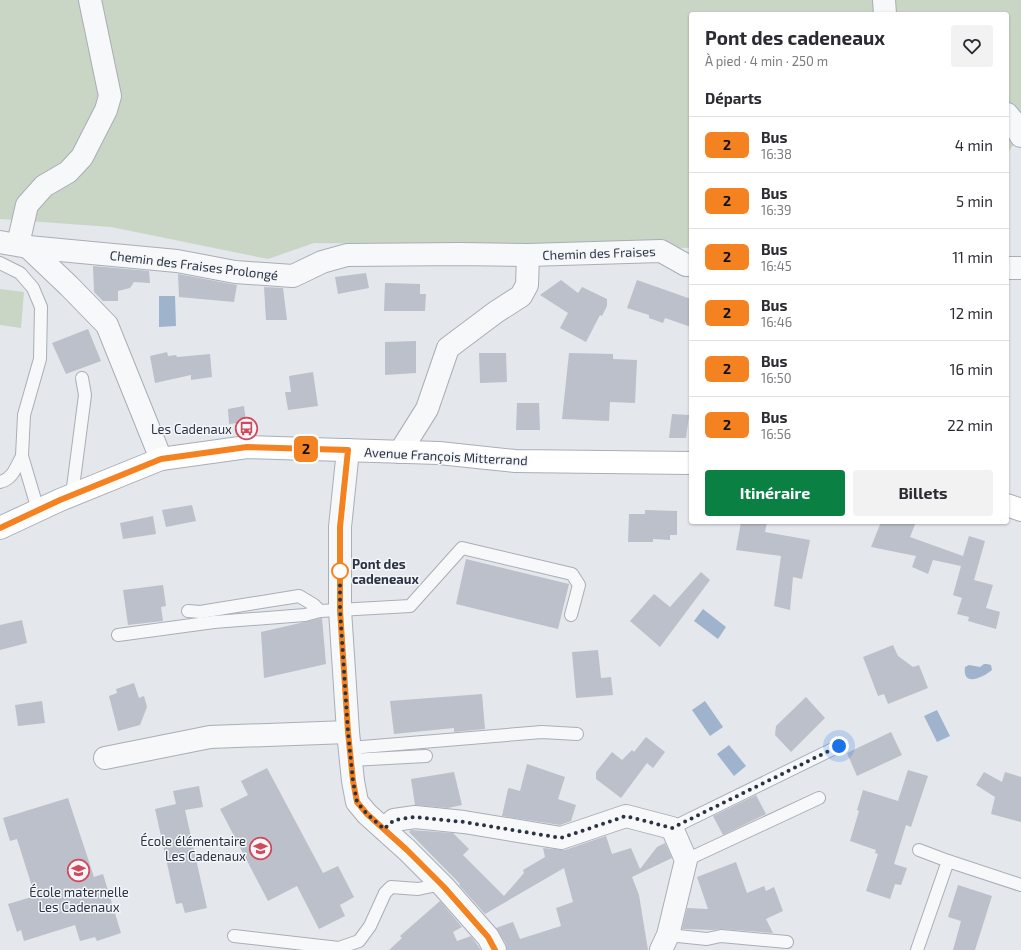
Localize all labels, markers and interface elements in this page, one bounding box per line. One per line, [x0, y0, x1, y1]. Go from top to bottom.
button: heart [951, 25, 993, 67]
text: Pont des cadeneaux [705, 26, 885, 49]
text: À pied · 4 min · 250 m [705, 53, 828, 69]
text: Départs [705, 89, 762, 107]
text: Bus [761, 128, 787, 146]
text: 2 [723, 136, 731, 153]
text: 4 min [955, 136, 993, 154]
text: 16:38 [761, 146, 792, 162]
text: Bus [761, 184, 787, 202]
text: 2 [723, 192, 731, 209]
text: 5 min [956, 192, 993, 210]
text: 16:39 [761, 202, 791, 218]
text: Bus [761, 240, 787, 258]
street label: Chemin des Fraises [542, 243, 656, 263]
street label: Chemin des Fraises Prolongé [109, 247, 279, 283]
text: 2 [723, 248, 731, 265]
text: 11 min [952, 248, 993, 266]
text: 16:45 [761, 258, 792, 274]
text: Bus [761, 296, 787, 314]
text: 2 [723, 304, 731, 321]
text: 12 min [950, 304, 993, 322]
text: 16:46 [761, 314, 792, 330]
text: Bus [761, 352, 787, 370]
text: 2 [723, 360, 731, 377]
text: 16 min [950, 360, 993, 378]
text: 16:50 [761, 370, 792, 386]
text: Bus [761, 408, 787, 426]
bus stop icon: Les Cadenaux [234, 416, 260, 442]
text: 2 [723, 416, 731, 433]
text: 22 min [947, 416, 993, 434]
place label: Les Cadenaux [151, 421, 232, 437]
text: 16:56 [761, 426, 791, 442]
line badge: 2 [293, 436, 319, 462]
text: 2 [302, 440, 310, 457]
street label: Avenue François Mitterrand [364, 444, 528, 469]
button: Itinéraire [705, 470, 845, 516]
button: Billets [853, 470, 993, 516]
place label: Pont des cadeneaux [352, 556, 419, 587]
marker: Pont des cadeneaux [331, 562, 349, 580]
your location [829, 736, 849, 756]
place label: École élémentaire Les Cadenaux [140, 832, 246, 864]
school or university icon: École élémentaire Les Cadenaux [248, 835, 274, 861]
school or university icon: École maternelle Les Cadenaux [66, 857, 92, 883]
place label: École maternelle Les Cadenaux [29, 883, 129, 915]

